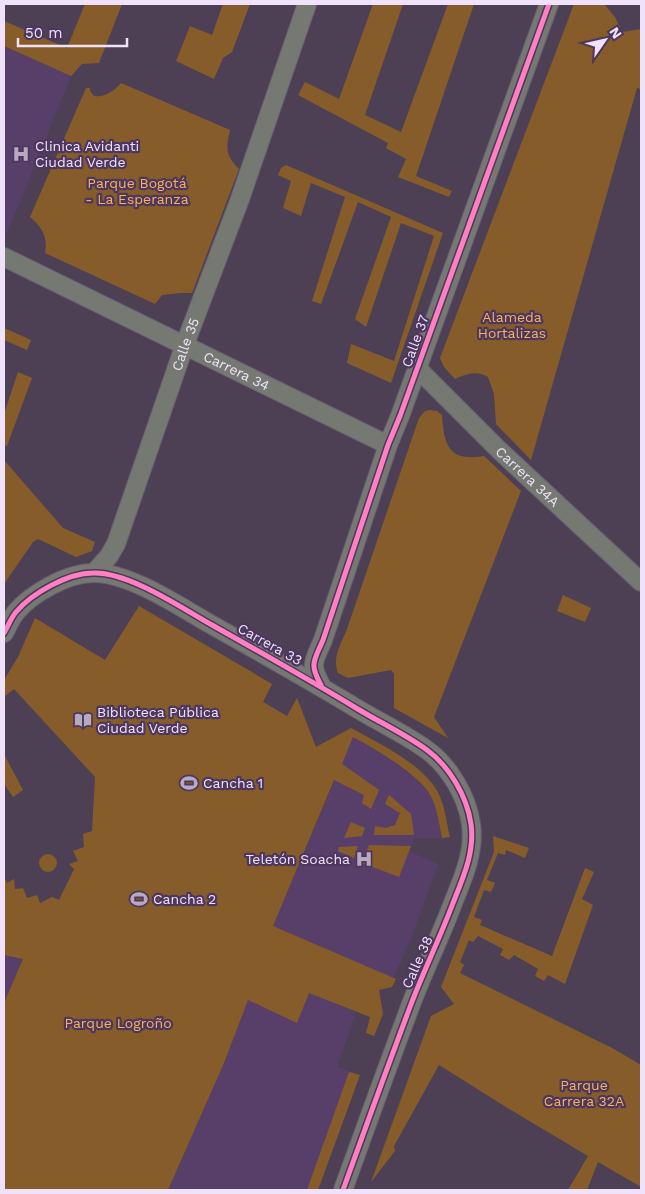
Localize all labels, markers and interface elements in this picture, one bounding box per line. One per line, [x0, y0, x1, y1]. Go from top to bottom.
scale bar [18, 15, 126, 47]
north arrow [580, 15, 630, 65]
text: 50 m [25, 24, 62, 42]
text: N [606, 24, 625, 42]
place label: Clinica Avidanti Ciudad Verde [35, 138, 139, 170]
hospital icon: Clinica Avidanti Ciudad Verde [11, 144, 31, 164]
park label: Parque Bogotá - La Esperanza [85, 175, 189, 207]
park label: Alameda Hortalizas [478, 309, 546, 341]
street label: Calle 37 [398, 313, 432, 369]
street label: Calle 35 [168, 315, 202, 373]
street label: Carrera 34 [201, 348, 272, 394]
street label: Carrera 34A [493, 443, 563, 510]
street label: Carrera 33 [235, 620, 305, 668]
place label: Biblioteca Pública Ciudad Verde [97, 704, 219, 736]
library icon: Biblioteca Pública Ciudad Verde [73, 710, 93, 730]
sports icon: Cancha 1 [179, 773, 199, 793]
place label: Cancha 1 [203, 775, 263, 791]
hospital icon: Teletón Soacha [354, 849, 374, 869]
place label: Teletón Soacha [245, 851, 350, 867]
sports icon: Cancha 2 [129, 889, 149, 909]
place label: Cancha 2 [153, 891, 216, 907]
street label: Calle 38 [398, 933, 436, 991]
park label: Parque Logroño [64, 1015, 172, 1031]
park label: Parque Carrera 32A [544, 1077, 624, 1109]

